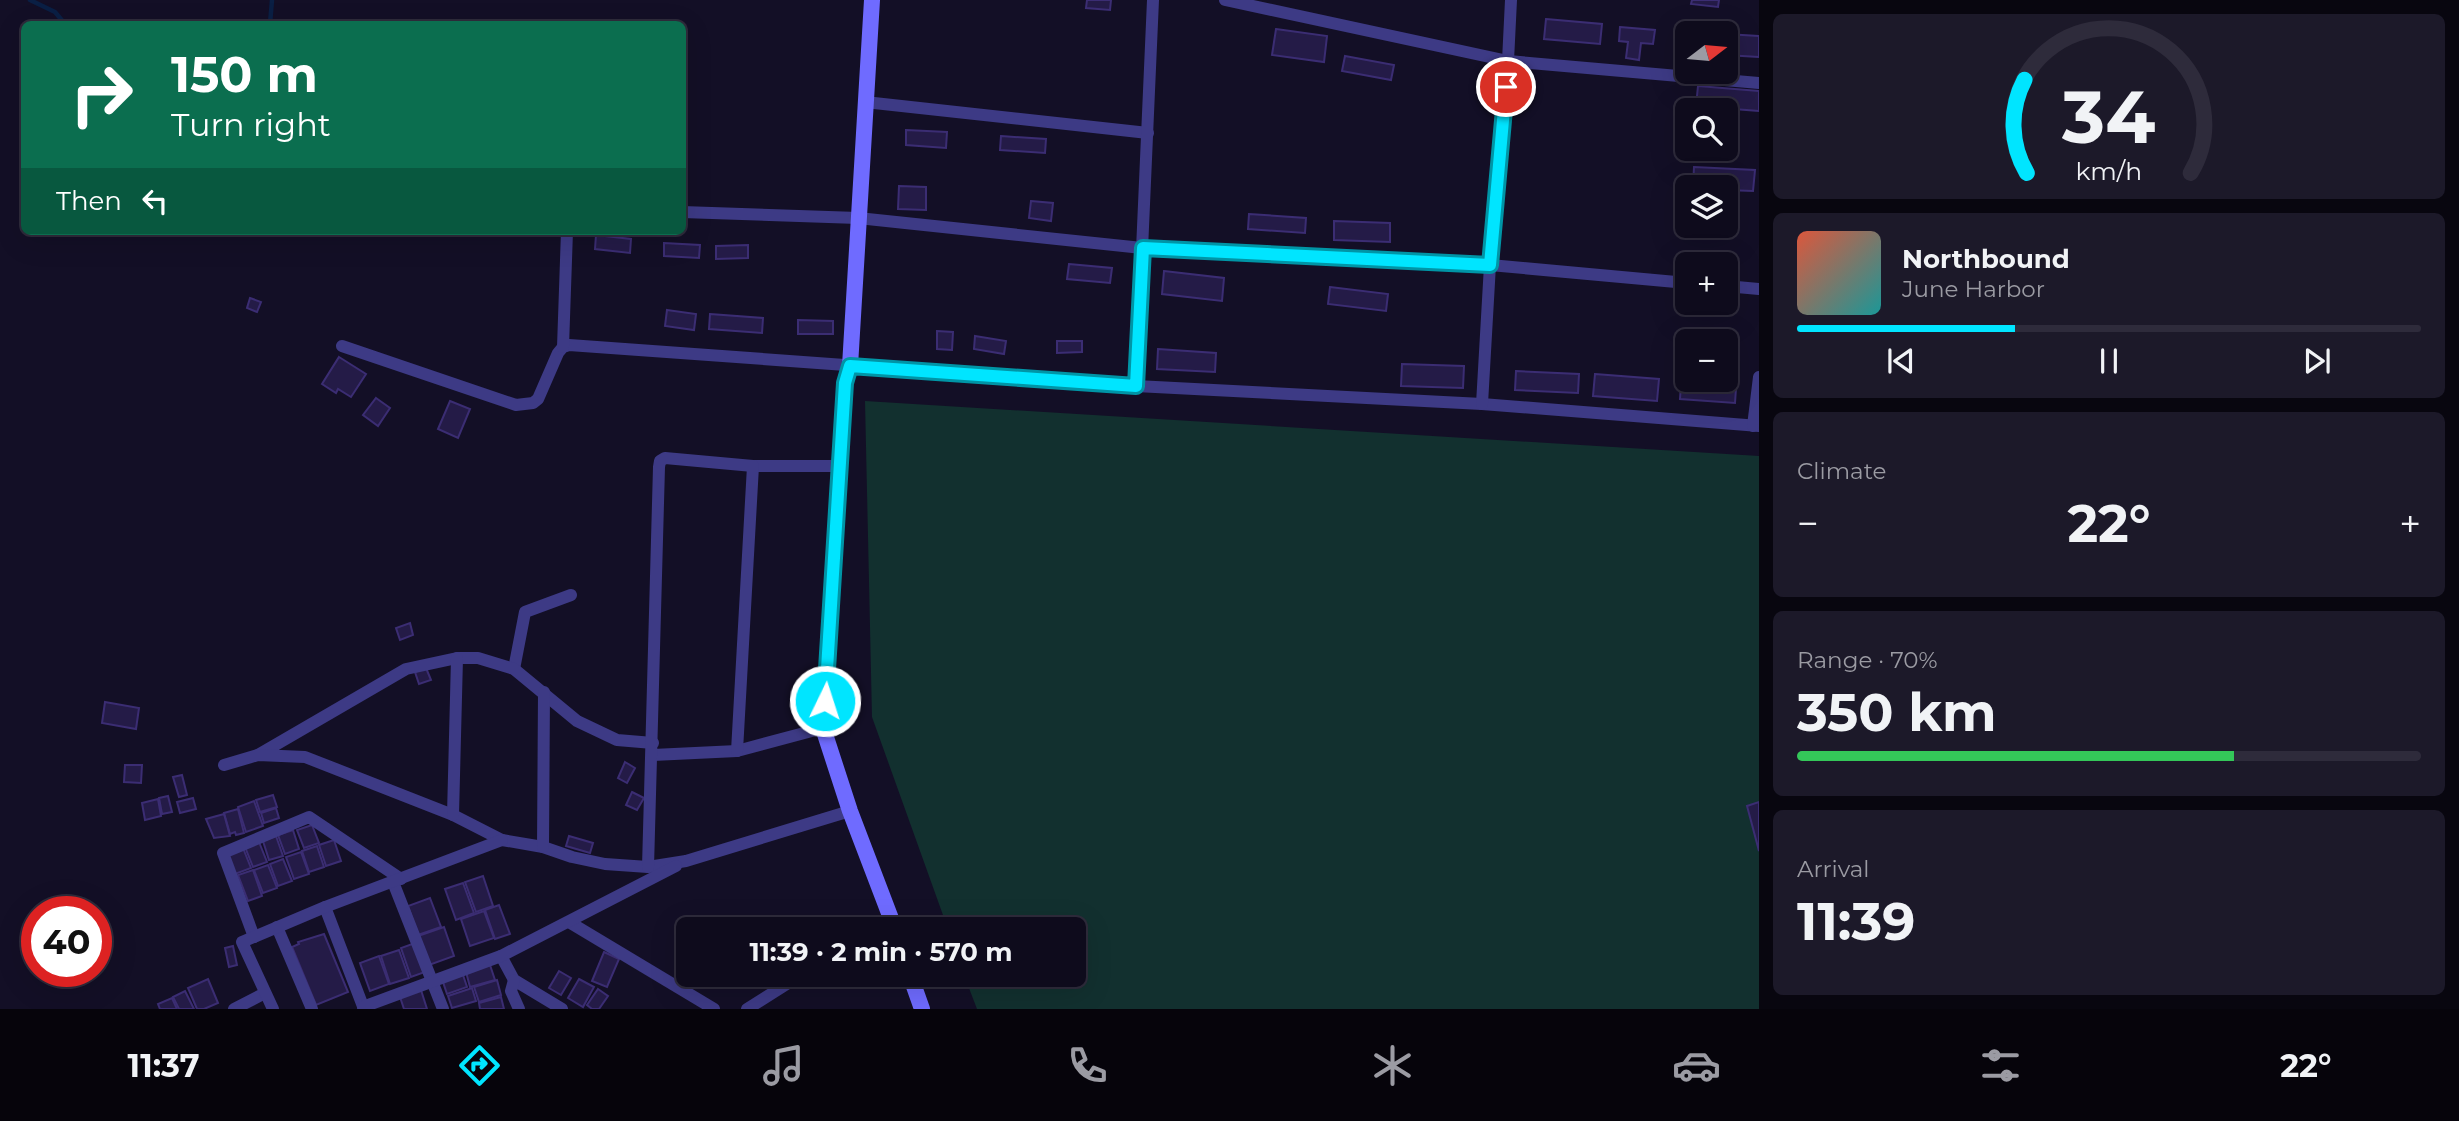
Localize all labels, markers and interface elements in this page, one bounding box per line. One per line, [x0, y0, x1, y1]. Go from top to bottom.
north arrow [1675, 21, 1738, 84]
map controls [1675, 21, 1738, 392]
text: 150 m [171, 45, 318, 104]
icon: right [56, 49, 147, 140]
pin [1476, 57, 1536, 117]
icon: arrive [1487, 68, 1525, 106]
text: 34 [2061, 73, 2156, 161]
button: search [1675, 98, 1738, 161]
text: Turn right [171, 105, 331, 144]
text: km/h [2076, 155, 2142, 185]
button: layers [1675, 175, 1738, 238]
icon: left [136, 182, 174, 220]
text: Then [56, 185, 122, 217]
text: Northbound [1902, 243, 2070, 275]
button: + [1675, 252, 1738, 315]
text: June Harbor [1902, 275, 2045, 303]
button: − [1675, 329, 1738, 392]
icon: previous [1882, 342, 1920, 380]
icon: pause [2090, 342, 2128, 380]
icon: next [2298, 342, 2336, 380]
text: Climate [1797, 457, 1886, 485]
text: 22° [2067, 492, 2151, 555]
text: − [1797, 500, 1819, 547]
text: + [2399, 500, 2421, 547]
text: Range · 70% [1797, 646, 1938, 674]
position arrow [788, 664, 862, 738]
text: 350 km [1797, 681, 1997, 744]
text: Arrival [1797, 855, 1870, 883]
text: 11:39 [1797, 890, 1915, 953]
speed limit sign: 40 [21, 896, 112, 987]
text: 11:39 · 2 min · 570 m [749, 936, 1013, 968]
icon: directions [455, 1041, 504, 1090]
icon: music [759, 1041, 808, 1090]
icon: phone [1063, 1041, 1112, 1090]
icon: climate [1368, 1041, 1417, 1090]
icon: car [1672, 1041, 1721, 1090]
icon: filters [1976, 1041, 2025, 1090]
text: 11:37 [128, 1046, 200, 1085]
text: 22° [2280, 1046, 2331, 1085]

